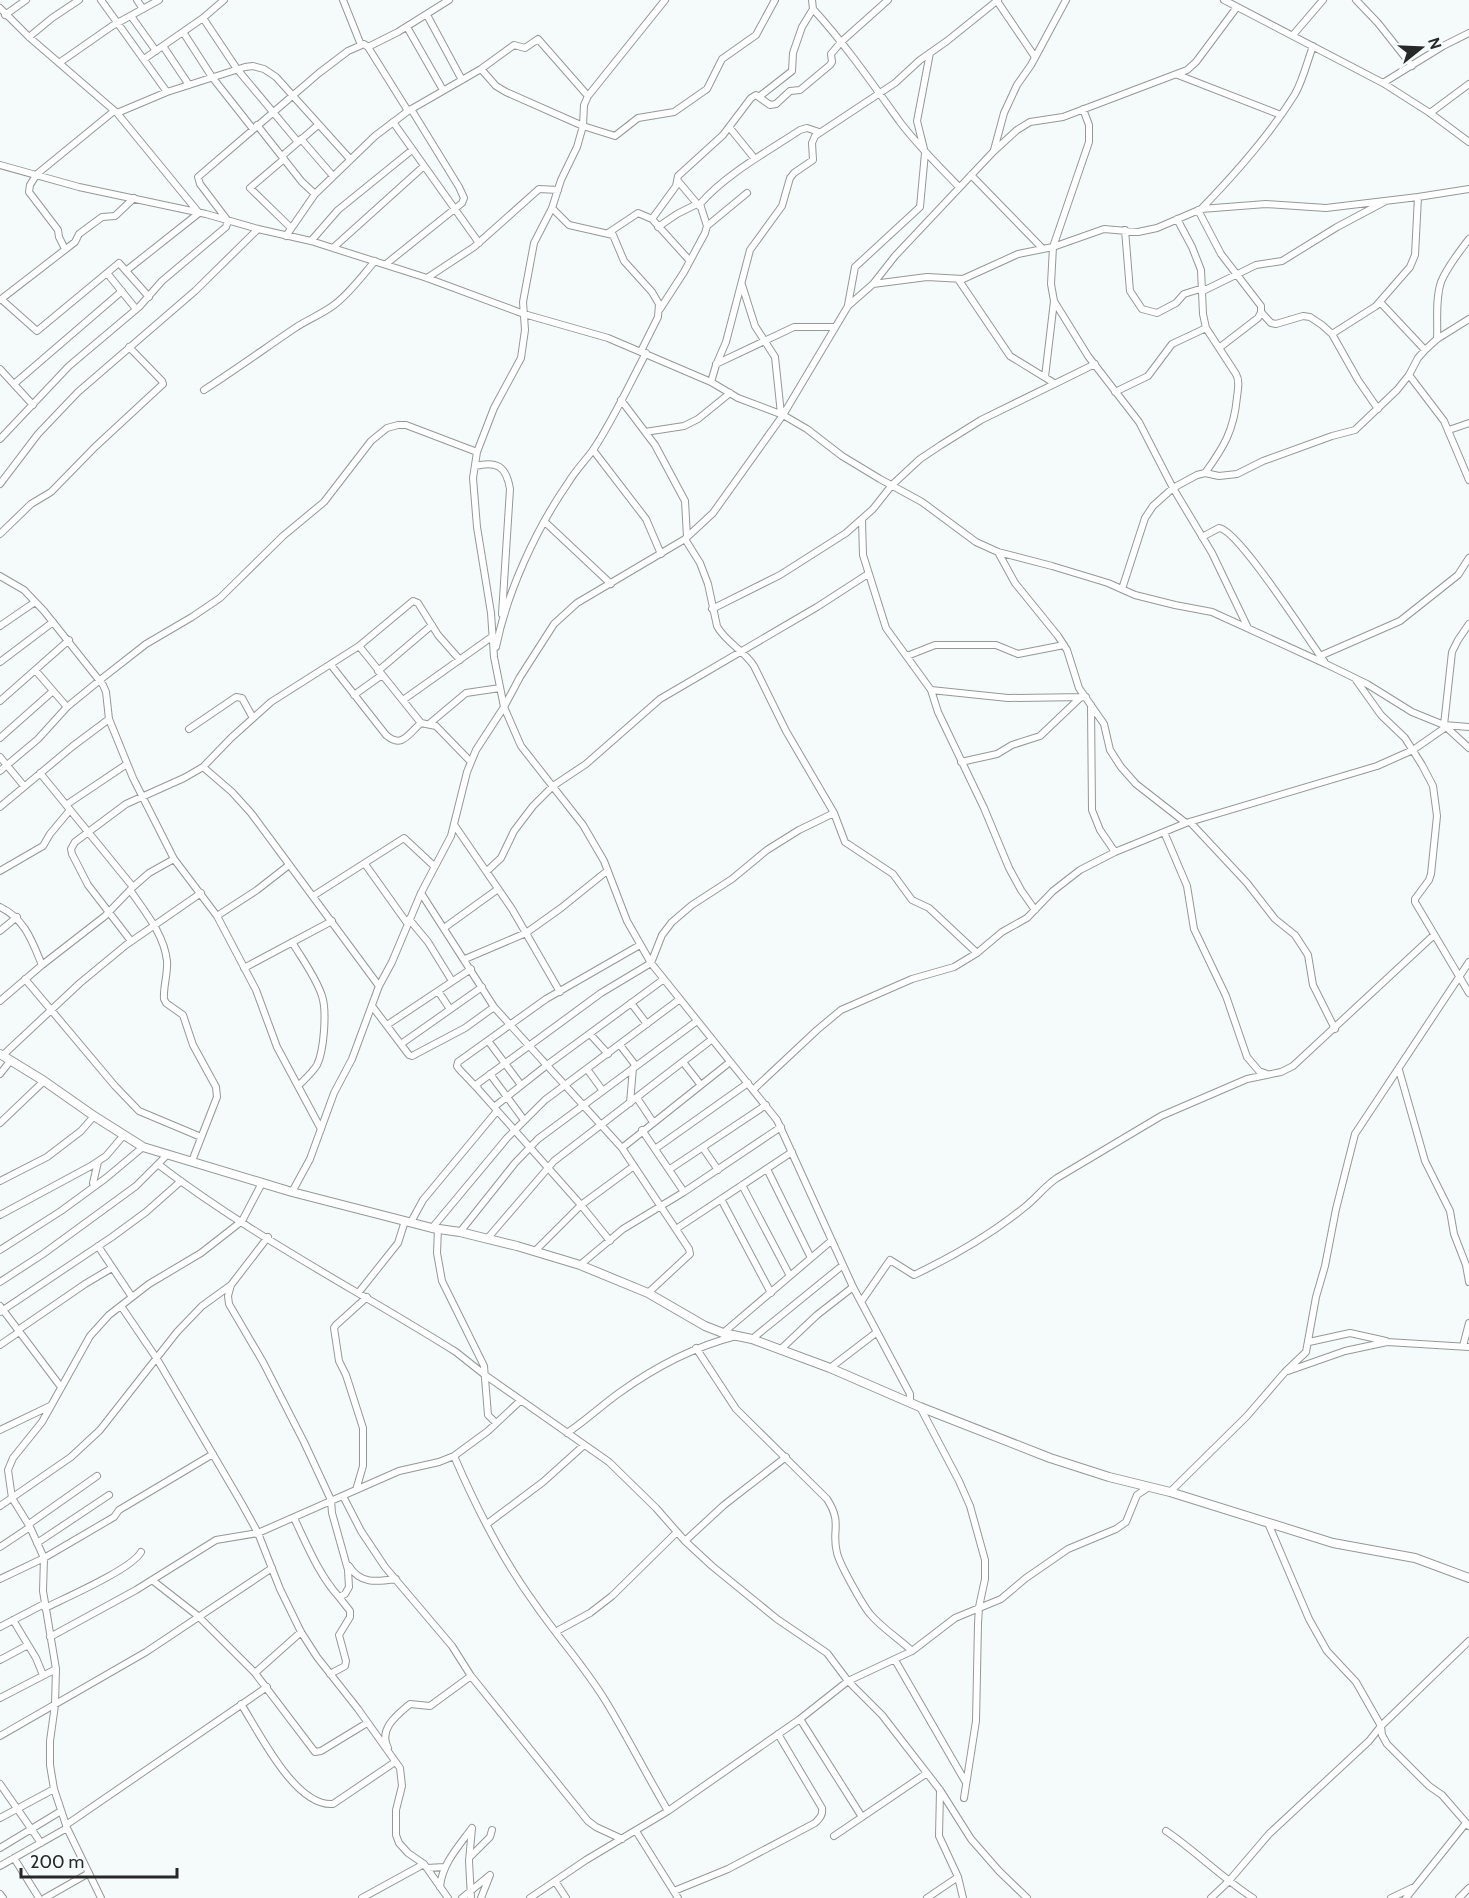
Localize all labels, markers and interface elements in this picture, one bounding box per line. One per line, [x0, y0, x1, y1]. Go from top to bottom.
north arrow [1391, 18, 1451, 78]
text: N [1424, 35, 1446, 52]
scale bar [21, 1841, 177, 1879]
text: 200 m [30, 1851, 84, 1873]

